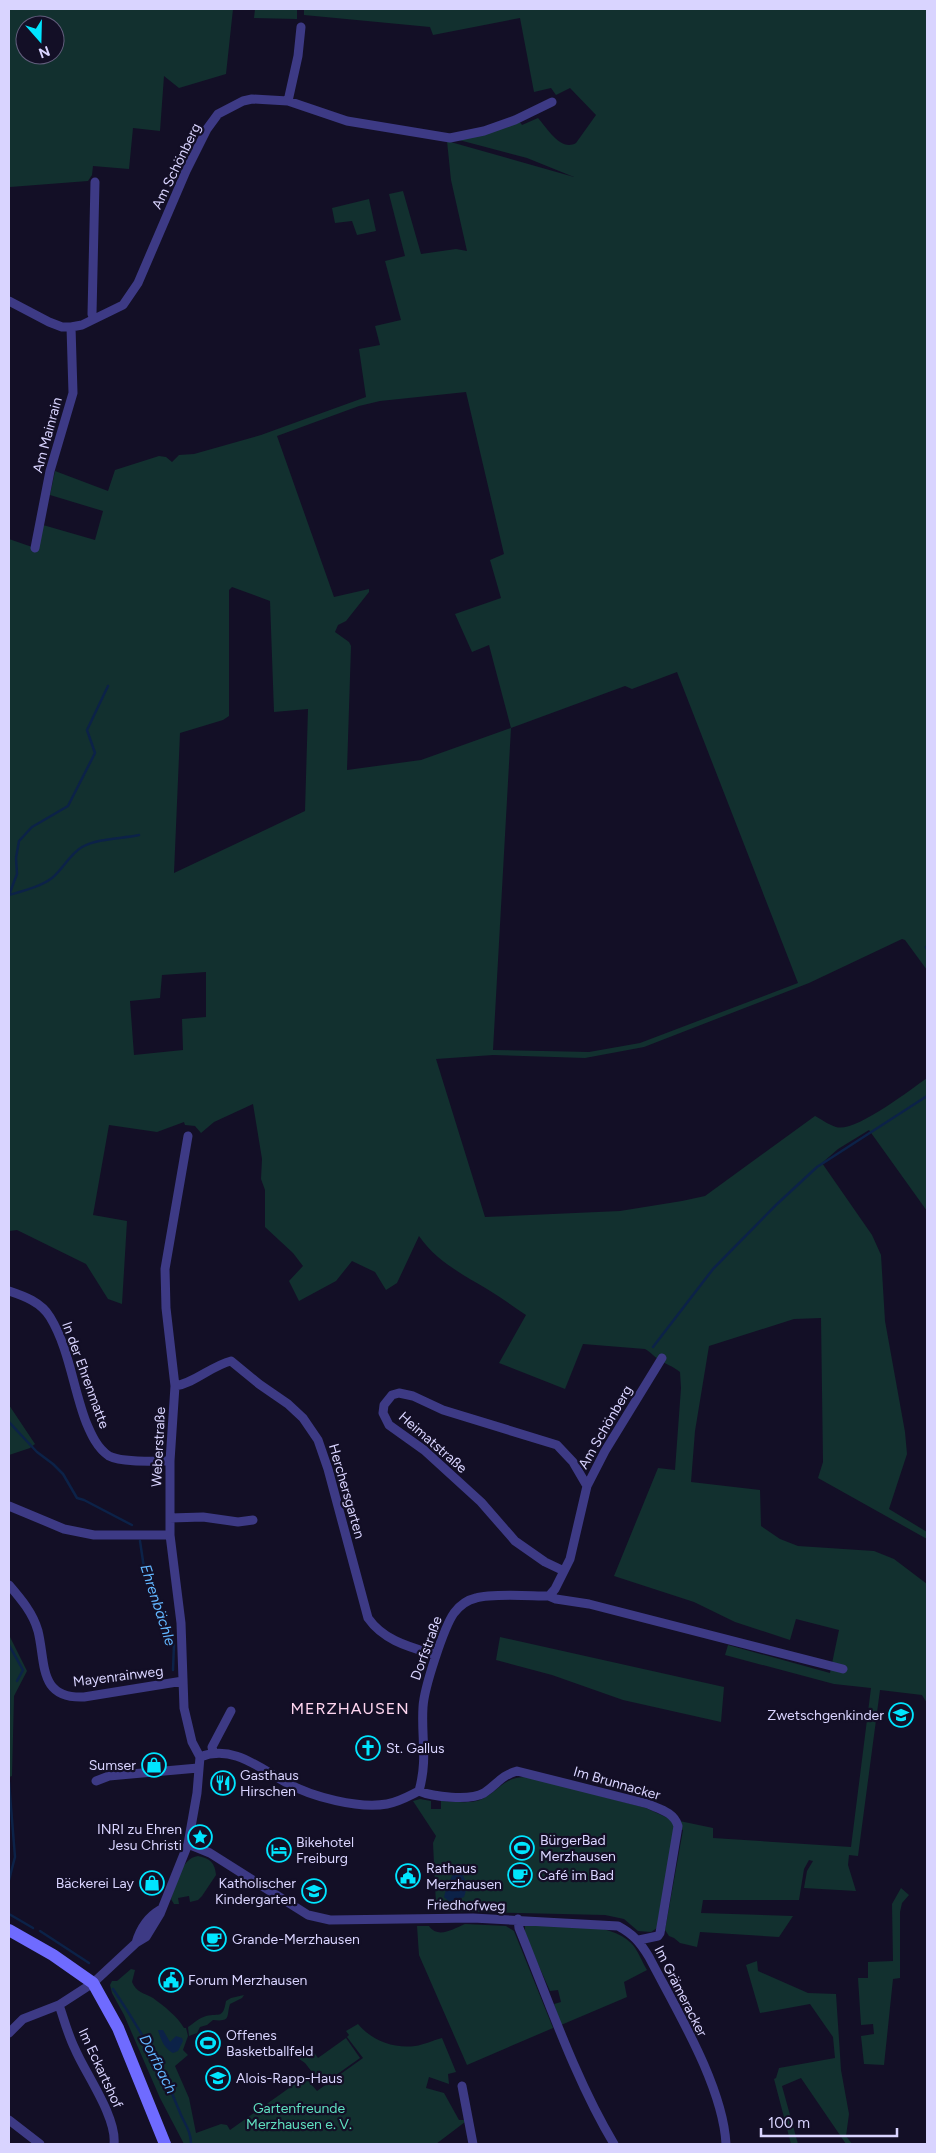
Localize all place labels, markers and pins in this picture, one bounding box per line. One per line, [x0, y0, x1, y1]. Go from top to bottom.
school or university icon: Zwetschgenkinder [888, 1702, 914, 1728]
place label: Zwetschgenkinder [767, 1707, 884, 1724]
church icon: St. Gallus [355, 1735, 381, 1761]
place label: St. Gallus [386, 1740, 445, 1757]
shop icon: Sumser [141, 1752, 167, 1778]
place label: Sumser [89, 1757, 136, 1774]
place label: Gasthaus Hirschen [240, 1767, 299, 1800]
restaurant icon: Gasthaus Hirschen [210, 1770, 236, 1796]
place label: INRI zu Ehren Jesu Christi [97, 1821, 182, 1854]
place icon: INRI zu Ehren Jesu Christi [187, 1824, 213, 1850]
place label: BürgerBad Merzhausen [540, 1832, 616, 1865]
place label: Bikehotel Freiburg [296, 1834, 354, 1867]
sports icon: BürgerBad Merzhausen [509, 1835, 535, 1861]
hotel icon: Bikehotel Freiburg [266, 1837, 292, 1863]
place label: Rathaus Merzhausen [426, 1860, 502, 1893]
cafe icon: Café im Bad [507, 1862, 533, 1888]
public building icon: Rathaus Merzhausen [395, 1863, 421, 1889]
place label: Café im Bad [538, 1867, 614, 1884]
shop icon: Bäckerei Lay [139, 1870, 165, 1896]
place label: Bäckerei Lay [56, 1875, 135, 1892]
place label: Katholischer Kindergarten [215, 1875, 296, 1908]
school or university icon: Katholischer Kindergarten [301, 1878, 327, 1904]
cafe icon: Grande-Merzhausen [201, 1926, 227, 1952]
place label: Grande-Merzhausen [232, 1931, 360, 1948]
public building icon: Forum Merzhausen [158, 1967, 184, 1993]
place label: Forum Merzhausen [188, 1972, 308, 1989]
place label: Offenes Basketballfeld [226, 2027, 313, 2060]
sports icon: Offenes Basketballfeld [195, 2030, 221, 2056]
school or university icon: Alois-Rapp-Haus [205, 2065, 231, 2091]
place label: Alois-Rapp-Haus [236, 2070, 343, 2087]

